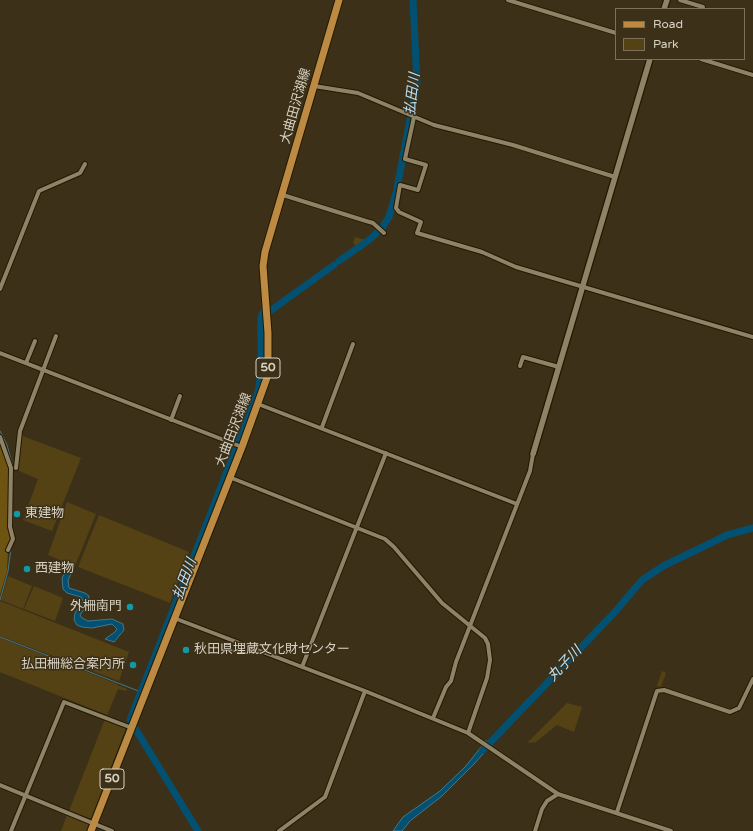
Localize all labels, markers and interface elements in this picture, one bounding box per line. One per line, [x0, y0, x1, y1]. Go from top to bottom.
legend [615, 8, 745, 60]
text: Road [653, 17, 683, 31]
text: Park [653, 37, 679, 51]
street label: 大曲田沢湖線 [278, 66, 314, 146]
water label: 払田川 [402, 72, 424, 116]
road number: 50 [256, 358, 280, 378]
street label: 大曲田沢湖線 [213, 391, 255, 469]
place label: 東建物 [25, 506, 64, 522]
marker: 東建物 [12, 509, 22, 519]
water label: 払田川 [170, 556, 200, 602]
place label: 西建物 [35, 561, 74, 577]
marker: 西建物 [22, 564, 32, 574]
place label: 外柵南門 [70, 599, 122, 615]
marker: 外柵南門 [125, 602, 135, 612]
place label: 秋田県埋蔵文化財センター [194, 642, 350, 658]
water label: 丸子川 [545, 643, 585, 685]
marker: 秋田県埋蔵文化財センター [181, 645, 191, 655]
place label: 払田柵総合案内所 [21, 657, 125, 673]
marker: 払田柵総合案内所 [128, 660, 138, 670]
road number: 50 [100, 769, 124, 789]

